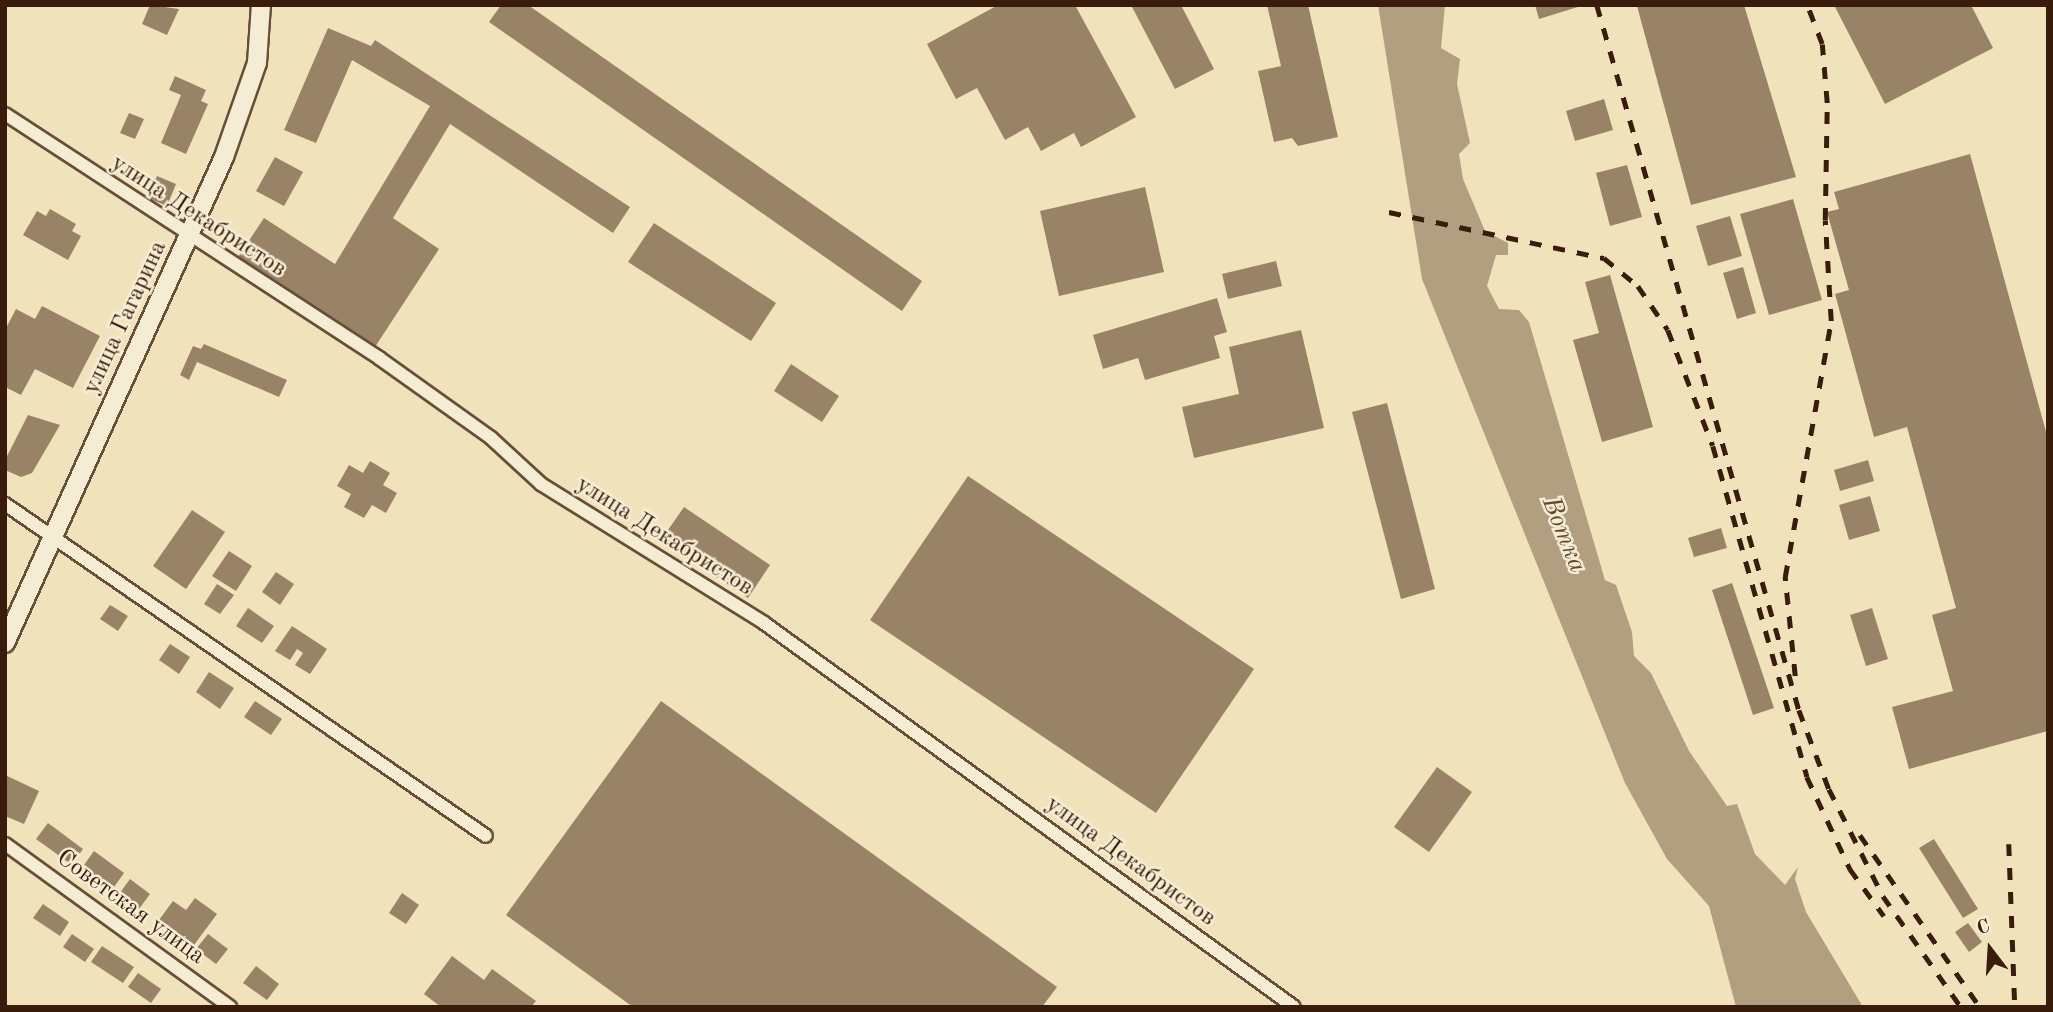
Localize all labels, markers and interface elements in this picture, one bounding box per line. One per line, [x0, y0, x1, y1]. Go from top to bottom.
street label: улица Декабристов [105, 150, 291, 284]
street label: улица Гагарина [78, 237, 174, 399]
street label: улица Декабристов [570, 471, 758, 603]
water label: Вотка [1534, 492, 1592, 578]
street label: улица Декабристов [1039, 791, 1221, 933]
street label: Советская улица [50, 844, 210, 972]
north arrow [1955, 914, 2025, 984]
text: С [1975, 918, 1992, 939]

